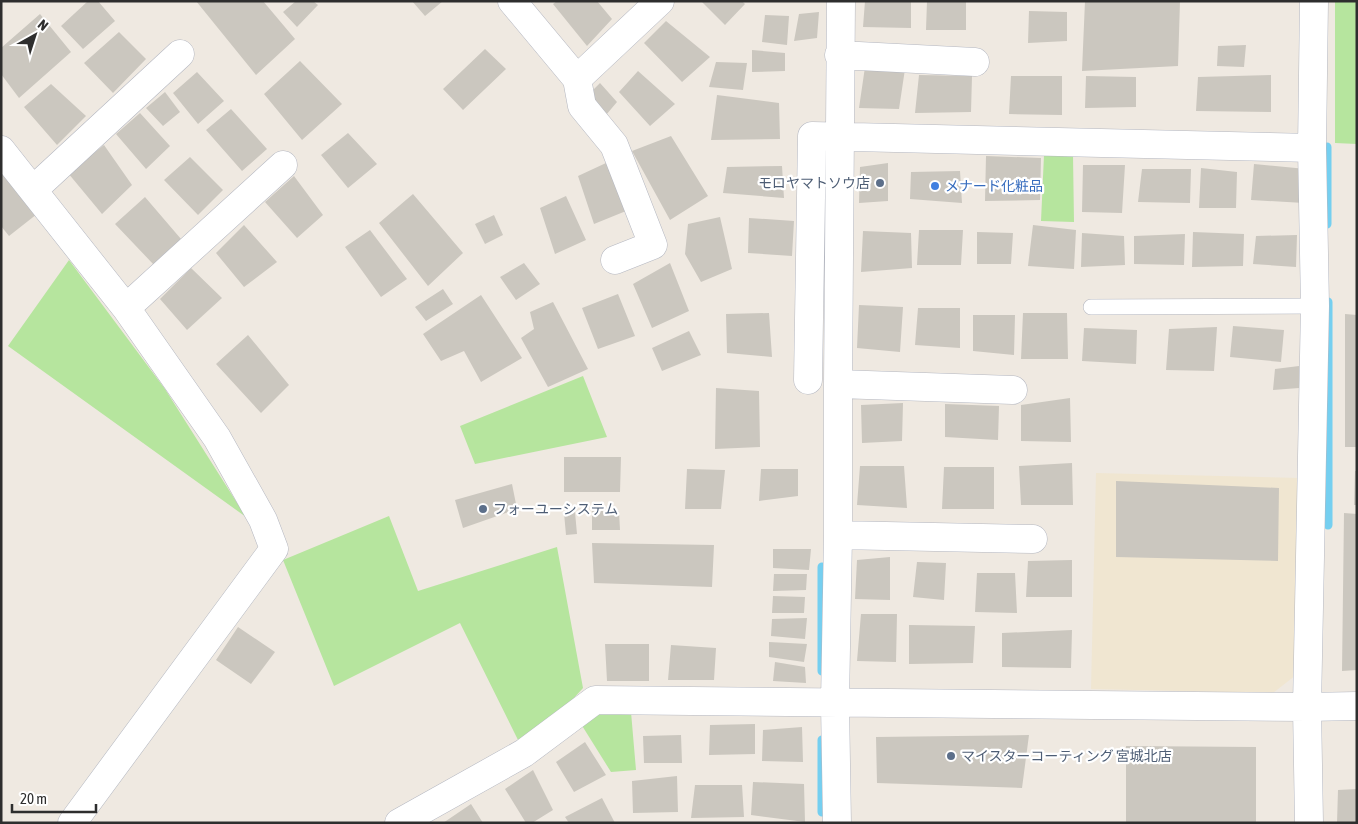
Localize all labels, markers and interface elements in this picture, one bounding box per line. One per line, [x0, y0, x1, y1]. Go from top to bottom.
north arrow [10, 10, 60, 60]
text: N [35, 16, 51, 34]
place label: モロヤマトソウ店 [758, 175, 870, 191]
marker: モロヤマトソウ店 [874, 177, 886, 189]
place label: メナード化粧品 [945, 178, 1043, 194]
marker: メナード化粧品 [929, 180, 941, 192]
place label: フォーユーシステム [493, 501, 618, 517]
marker: フォーユーシステム [477, 503, 489, 515]
place label: マイスターコーティング 宮城北店 [961, 748, 1172, 764]
marker: マイスターコーティング 宮城北店 [945, 750, 957, 762]
scale bar [12, 782, 96, 814]
text: 20 m [20, 790, 47, 807]

